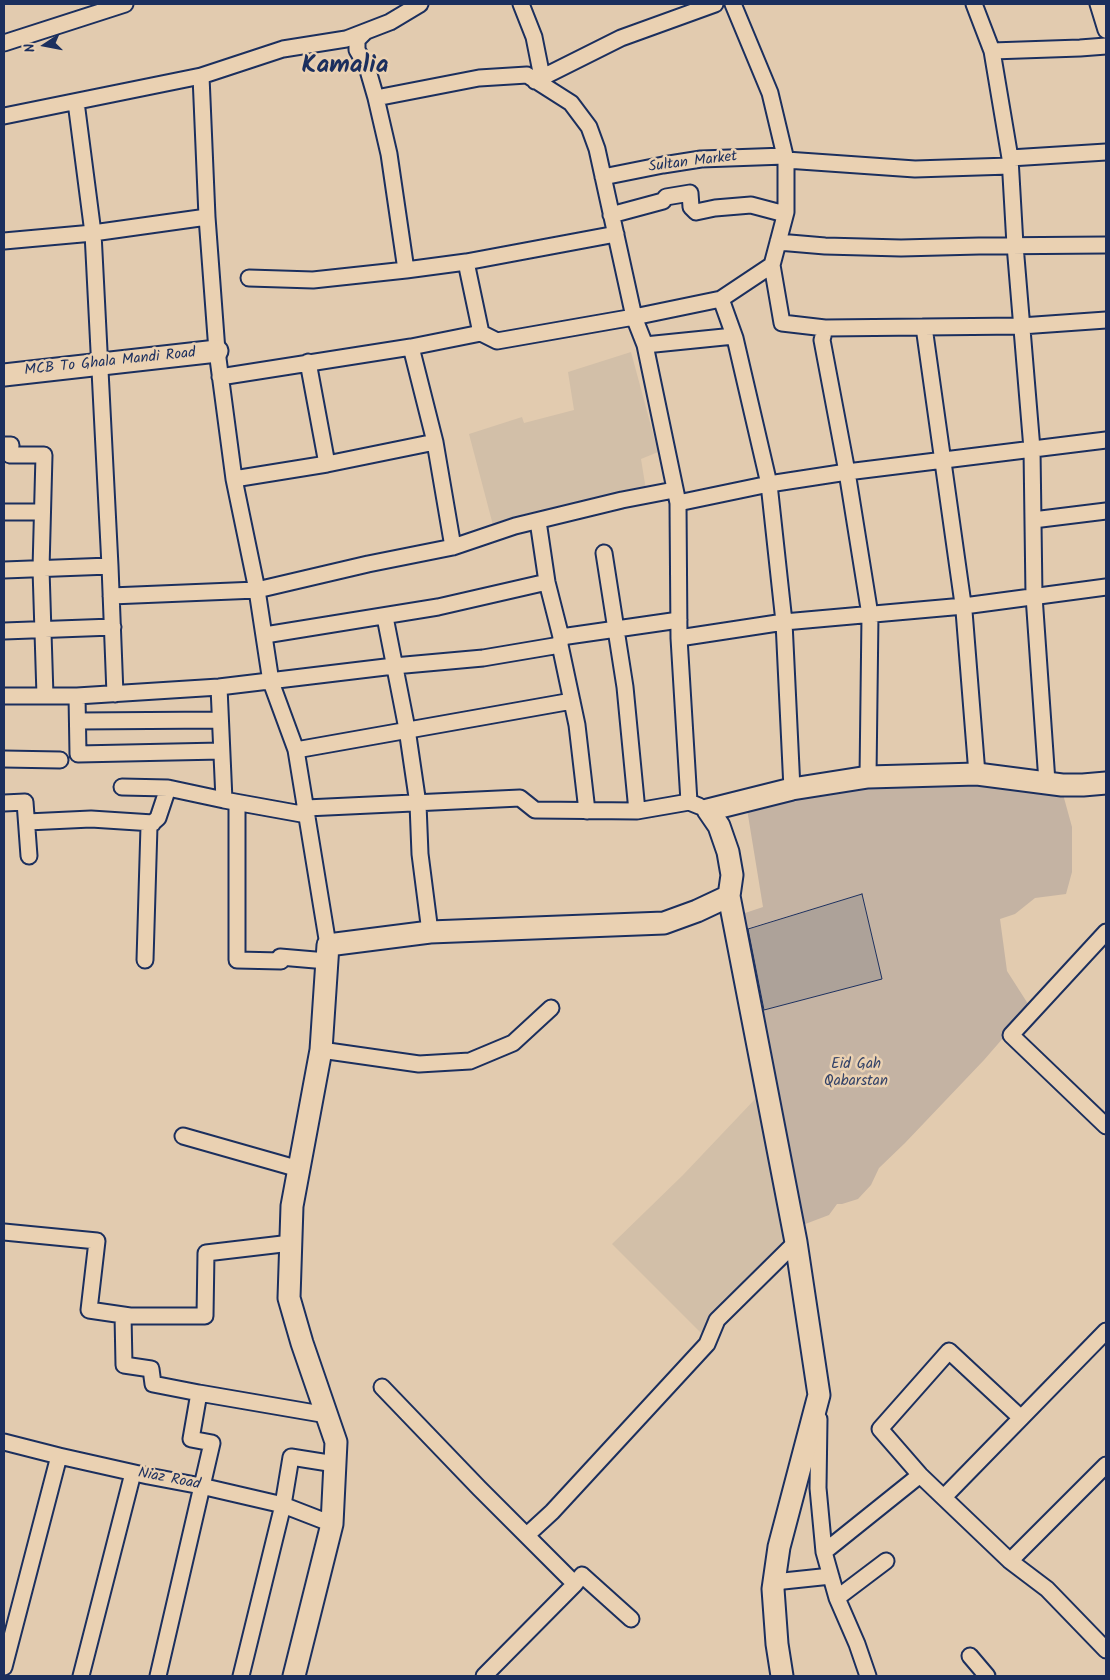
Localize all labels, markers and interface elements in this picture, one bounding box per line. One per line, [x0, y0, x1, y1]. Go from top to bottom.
north arrow [20, 20, 70, 70]
text: N [19, 41, 42, 54]
district label: Kamalia [302, 53, 388, 83]
street label: Sultan Market [648, 149, 738, 177]
street label: MCB To Ghala Mandi Road [23, 345, 197, 381]
park label: Eid Gah Qabarstan [824, 1056, 888, 1091]
street label: Niaz Road [136, 1465, 202, 1495]

